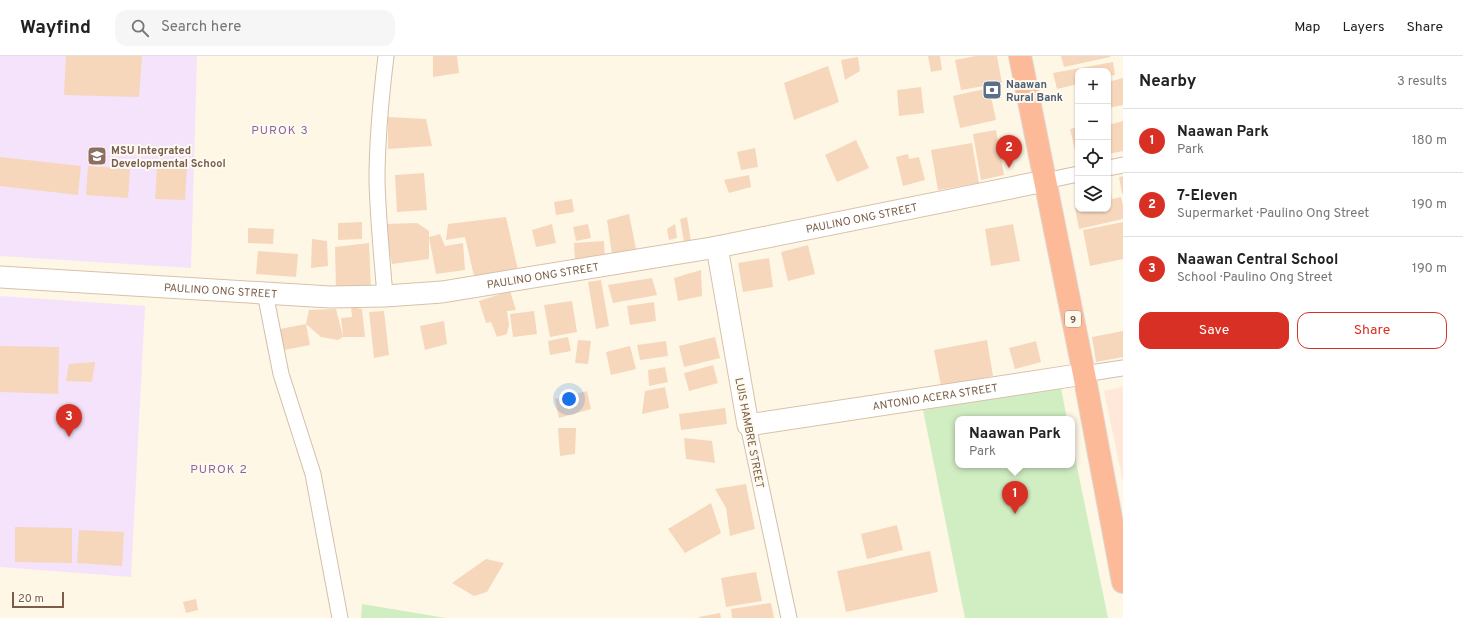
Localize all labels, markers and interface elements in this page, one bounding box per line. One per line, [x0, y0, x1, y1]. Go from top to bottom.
search box [115, 10, 395, 46]
text: Wayfind [20, 16, 91, 40]
icon: search [129, 17, 151, 39]
text: Search here [161, 18, 241, 37]
text: Map [1294, 19, 1320, 36]
text: Layers [1342, 19, 1384, 36]
text: Share [1406, 19, 1443, 36]
map controls [1075, 68, 1111, 212]
button: + [1075, 68, 1111, 104]
text: Nearby [1139, 71, 1196, 93]
text: 3 results [1397, 74, 1447, 90]
place label: Naawan Rural Bank [1006, 78, 1063, 105]
bank icon: Naawan Rural Bank [981, 79, 1003, 101]
button: − [1075, 104, 1111, 140]
district label: PUROK 3 [251, 123, 309, 139]
text: Naawan Park [1177, 123, 1269, 142]
text: 1 [1149, 133, 1155, 149]
text: 180 m [1412, 133, 1447, 149]
pin: 2 [996, 135, 1022, 168]
button: locate [1075, 140, 1111, 176]
text: Park [1177, 142, 1204, 158]
place label: MSU Integrated Developmental School [111, 144, 226, 171]
school or university icon: MSU Integrated Developmental School [86, 145, 108, 167]
button: layers [1075, 176, 1111, 212]
text: 7-Eleven [1177, 187, 1238, 206]
text: 2 [1148, 197, 1156, 213]
text: 190 m [1412, 197, 1447, 213]
street label: PAULINO ONG STREET [805, 201, 919, 237]
text: Supermarket · Paulino Ong Street [1177, 206, 1369, 222]
text: Naawan Central School [1177, 251, 1338, 270]
street label: PAULINO ONG STREET [486, 260, 600, 293]
text: 3 [1148, 261, 1156, 277]
text: 190 m [1412, 261, 1447, 277]
text: School · Paulino Ong Street [1177, 270, 1333, 286]
street label: PAULINO ONG STREET [163, 281, 278, 302]
road number: 9 [1065, 311, 1081, 327]
button: Save [1139, 312, 1289, 349]
button: Share [1297, 312, 1447, 349]
street label: LUIS HAMBRE STREET [731, 377, 767, 490]
street label: ANTONIO ACERA STREET [872, 381, 999, 414]
your location [559, 389, 579, 409]
pin: 3 [56, 404, 82, 437]
popup [955, 416, 1075, 468]
text: Naawan Park [969, 425, 1061, 444]
text: Park [969, 444, 996, 460]
district label: PUROK 2 [190, 462, 248, 478]
pin: 1 [1002, 481, 1028, 514]
scale bar [12, 590, 64, 609]
text: 20 m [18, 592, 44, 606]

